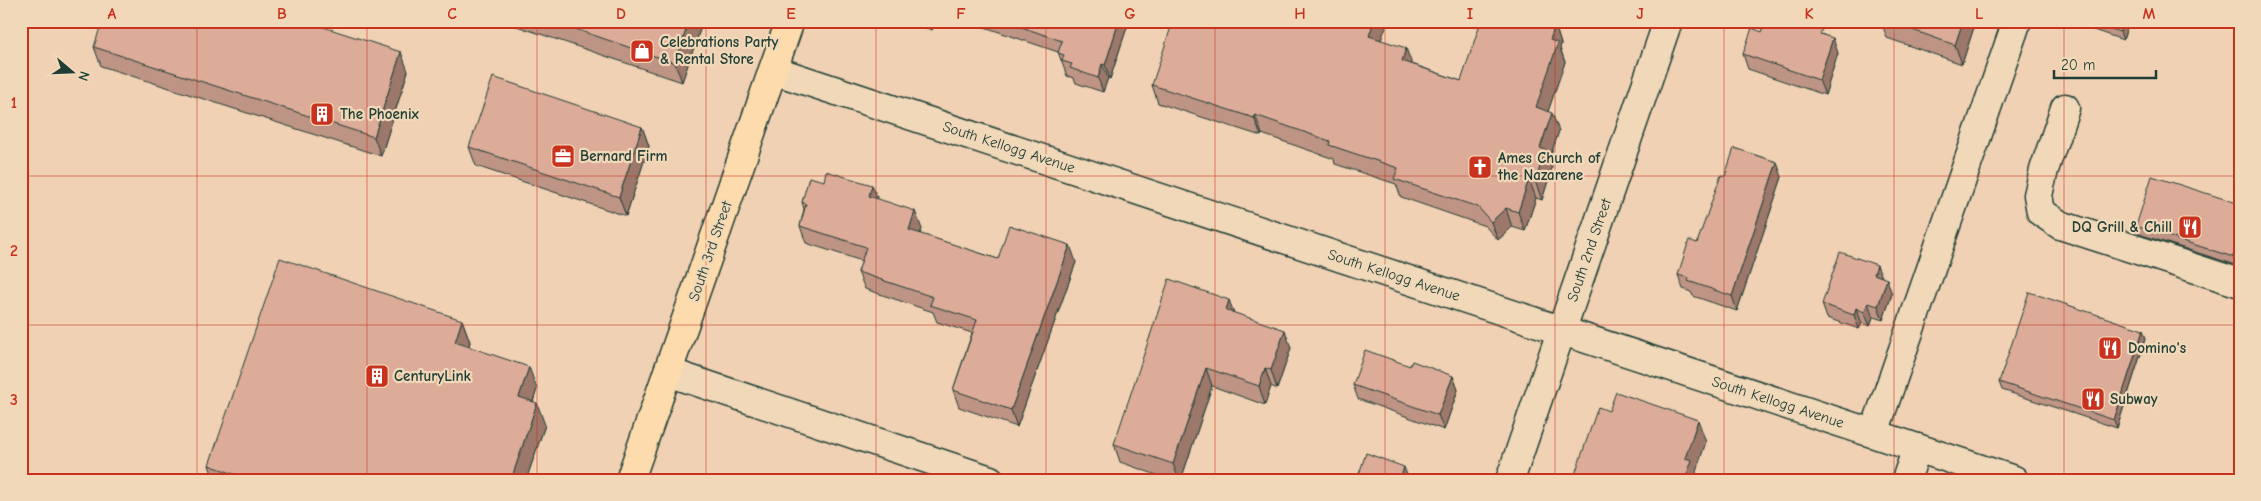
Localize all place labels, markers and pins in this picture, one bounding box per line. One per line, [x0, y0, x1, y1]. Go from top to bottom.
place label: Celebrations Party & Rental Store [660, 33, 778, 68]
shop icon: Celebrations Party & Rental Store [629, 38, 655, 64]
building icon: The Phoenix [309, 101, 335, 127]
place label: The Phoenix [340, 105, 420, 123]
office icon: Bernard Firm [550, 143, 576, 169]
place label: Bernard Firm [580, 147, 668, 165]
place label: Ames Church of the Nazarene [1497, 149, 1602, 184]
church icon: Ames Church of the Nazarene [1467, 154, 1493, 180]
restaurant icon: DQ Grill & Chill [2177, 214, 2203, 240]
place label: DQ Grill & Chill [2072, 218, 2172, 236]
restaurant icon: Domino's [2097, 335, 2123, 361]
place label: Domino's [2128, 339, 2186, 357]
building icon: CenturyLink [364, 363, 390, 389]
place label: CenturyLink [394, 367, 472, 385]
restaurant icon: Subway [2080, 386, 2106, 412]
place label: Subway [2110, 390, 2158, 408]

